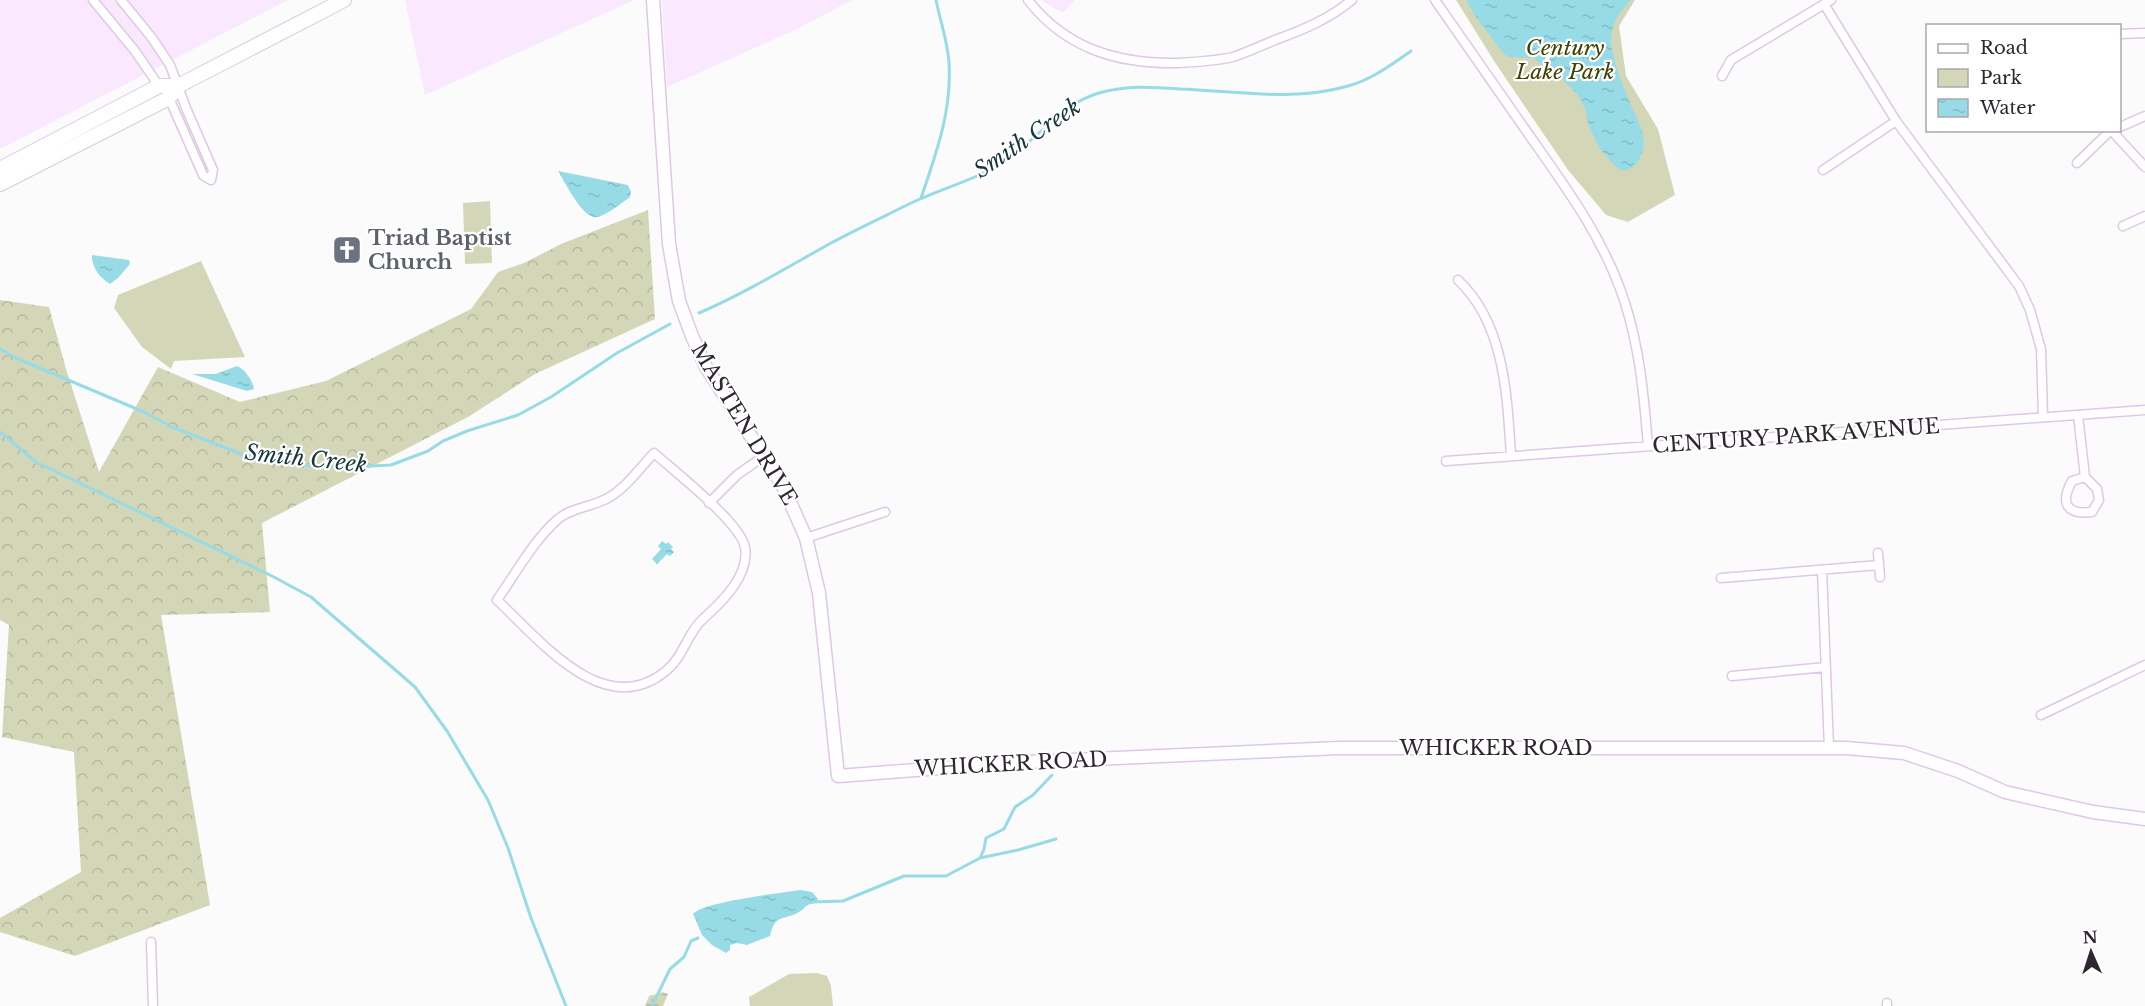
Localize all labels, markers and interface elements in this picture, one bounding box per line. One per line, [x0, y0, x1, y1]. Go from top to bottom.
legend [1926, 24, 2121, 132]
park label: Century Lake Park [1515, 35, 1614, 85]
text: Road [1980, 37, 2028, 59]
text: Park [1980, 67, 2022, 89]
water label: Smith Creek [969, 93, 1086, 184]
text: Water [1979, 97, 2036, 119]
place label: Triad Baptist Church [368, 225, 512, 275]
church icon: Triad Baptist Church [331, 234, 363, 266]
street label: MASTEN DRIVE [685, 338, 803, 510]
street label: CENTURY PARK AVENUE [1651, 413, 1941, 459]
water label: Smith Creek [243, 439, 368, 478]
street label: WHICKER ROAD [1398, 735, 1593, 761]
street label: WHICKER ROAD [913, 746, 1108, 782]
north arrow [2061, 922, 2121, 982]
text: N [2082, 927, 2098, 947]

